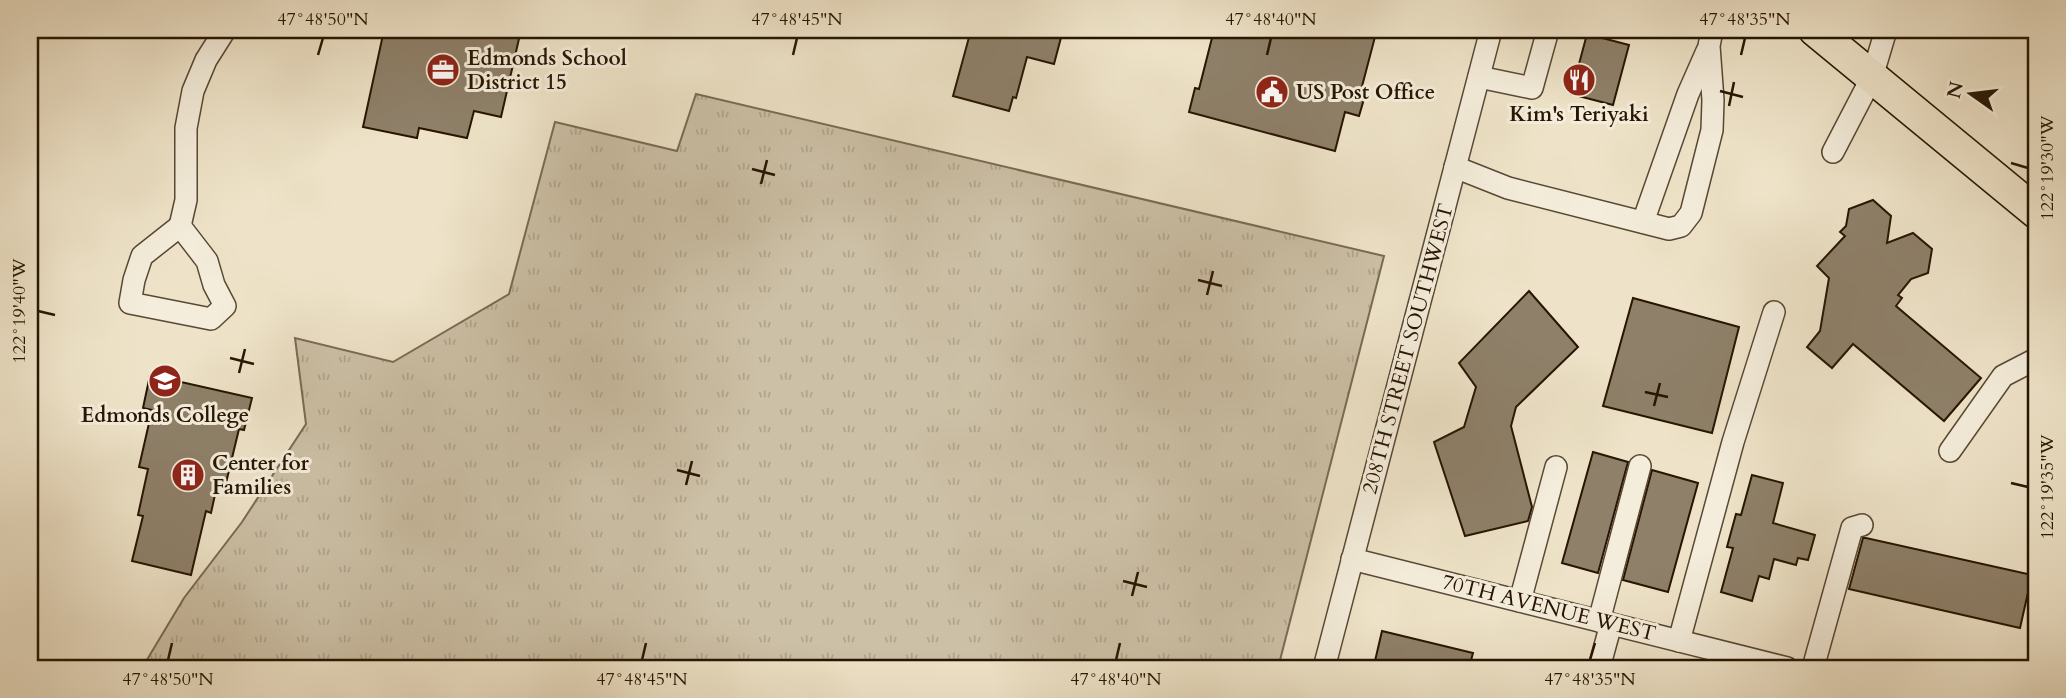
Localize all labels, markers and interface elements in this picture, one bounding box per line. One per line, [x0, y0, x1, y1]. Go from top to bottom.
text: 47°48'50"N [277, 7, 369, 32]
text: 47°48'45"N [751, 7, 843, 32]
text: 47°48'40"N [1225, 7, 1317, 32]
text: 47°48'35"N [1699, 7, 1791, 32]
place label: Edmonds School District 15 [467, 44, 627, 97]
office icon: Edmonds School District 15 [424, 51, 462, 89]
north arrow [1937, 60, 2007, 130]
restaurant icon: Kim's Teriyaki [1560, 61, 1598, 99]
public building icon: US Post Office [1253, 73, 1291, 111]
place label: US Post Office [1296, 78, 1435, 107]
text: N [1941, 78, 1970, 101]
place label: Kim's Teriyaki [1509, 100, 1649, 129]
text: 122°19'30"W [2035, 115, 2060, 221]
street label: 208TH STREET SOUTHWEST [1355, 201, 1461, 497]
text: 122°19'40"W [7, 258, 32, 364]
school or university icon: Edmonds College [146, 362, 184, 400]
place label: Edmonds College [81, 401, 249, 430]
text: 122°19'35"W [2035, 434, 2060, 540]
place label: Center for Families [212, 449, 310, 502]
building icon: Center for Families [169, 456, 207, 494]
street label: 70TH AVENUE WEST [1439, 567, 1659, 649]
text: 47°48'50"N [122, 667, 214, 692]
text: 47°48'45"N [596, 667, 688, 692]
text: 47°48'40"N [1070, 667, 1162, 692]
text: 47°48'35"N [1544, 667, 1636, 692]

